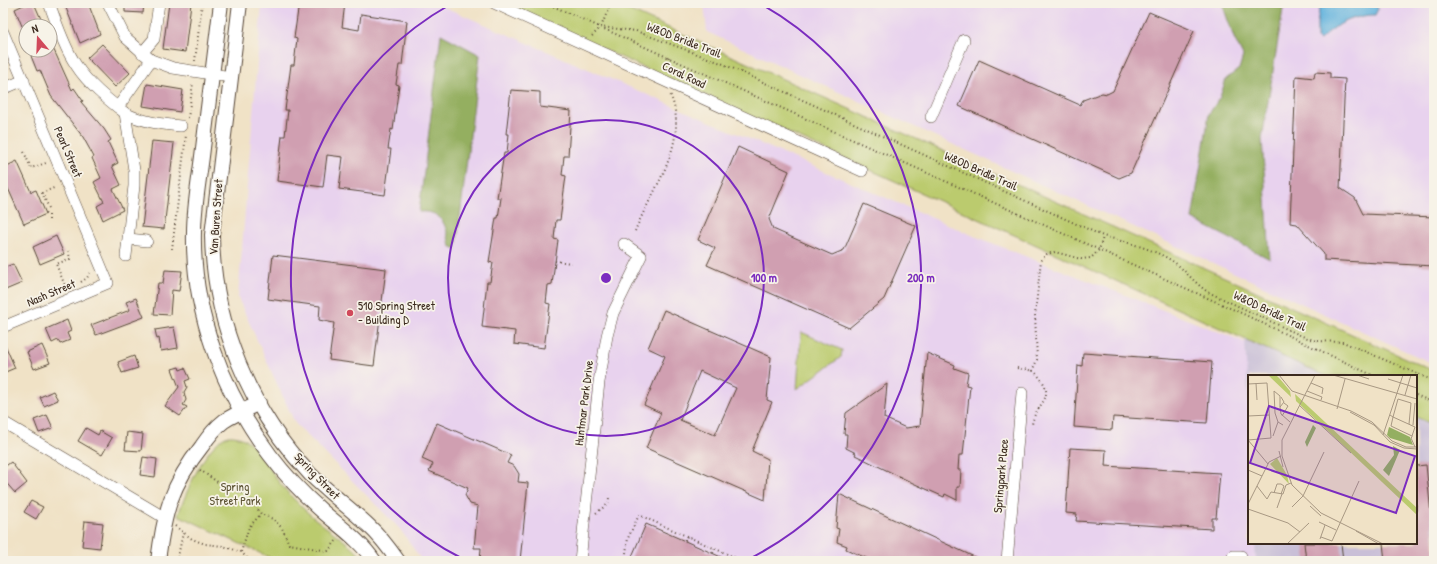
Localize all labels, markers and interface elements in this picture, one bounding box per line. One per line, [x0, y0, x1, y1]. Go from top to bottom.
north arrow [18, 18, 58, 58]
street label: W&OD Bridle Trail [644, 18, 725, 62]
text: N [30, 21, 40, 36]
street label: Coral Road [660, 57, 709, 92]
street label: Pearl Street [50, 124, 87, 181]
street label: W&OD Bridle Trail [942, 147, 1021, 195]
street label: Van Buren Street [204, 178, 227, 255]
text: 100 m [751, 269, 777, 286]
text: 200 m [907, 269, 935, 286]
centre of rings [599, 271, 613, 285]
street label: Nash Street [24, 274, 79, 310]
street label: W&OD Bridle Trail [1231, 286, 1310, 335]
place label: 510 Spring Street - Building D [358, 297, 436, 328]
marker: 510 Spring Street - Building D [345, 308, 355, 318]
street label: Huntmar Park Drive [570, 359, 597, 446]
inset map [1248, 375, 1417, 544]
street label: Springpark Place [989, 438, 1012, 514]
street label: Spring Street [291, 448, 345, 504]
park label: Spring Street Park [210, 478, 260, 509]

